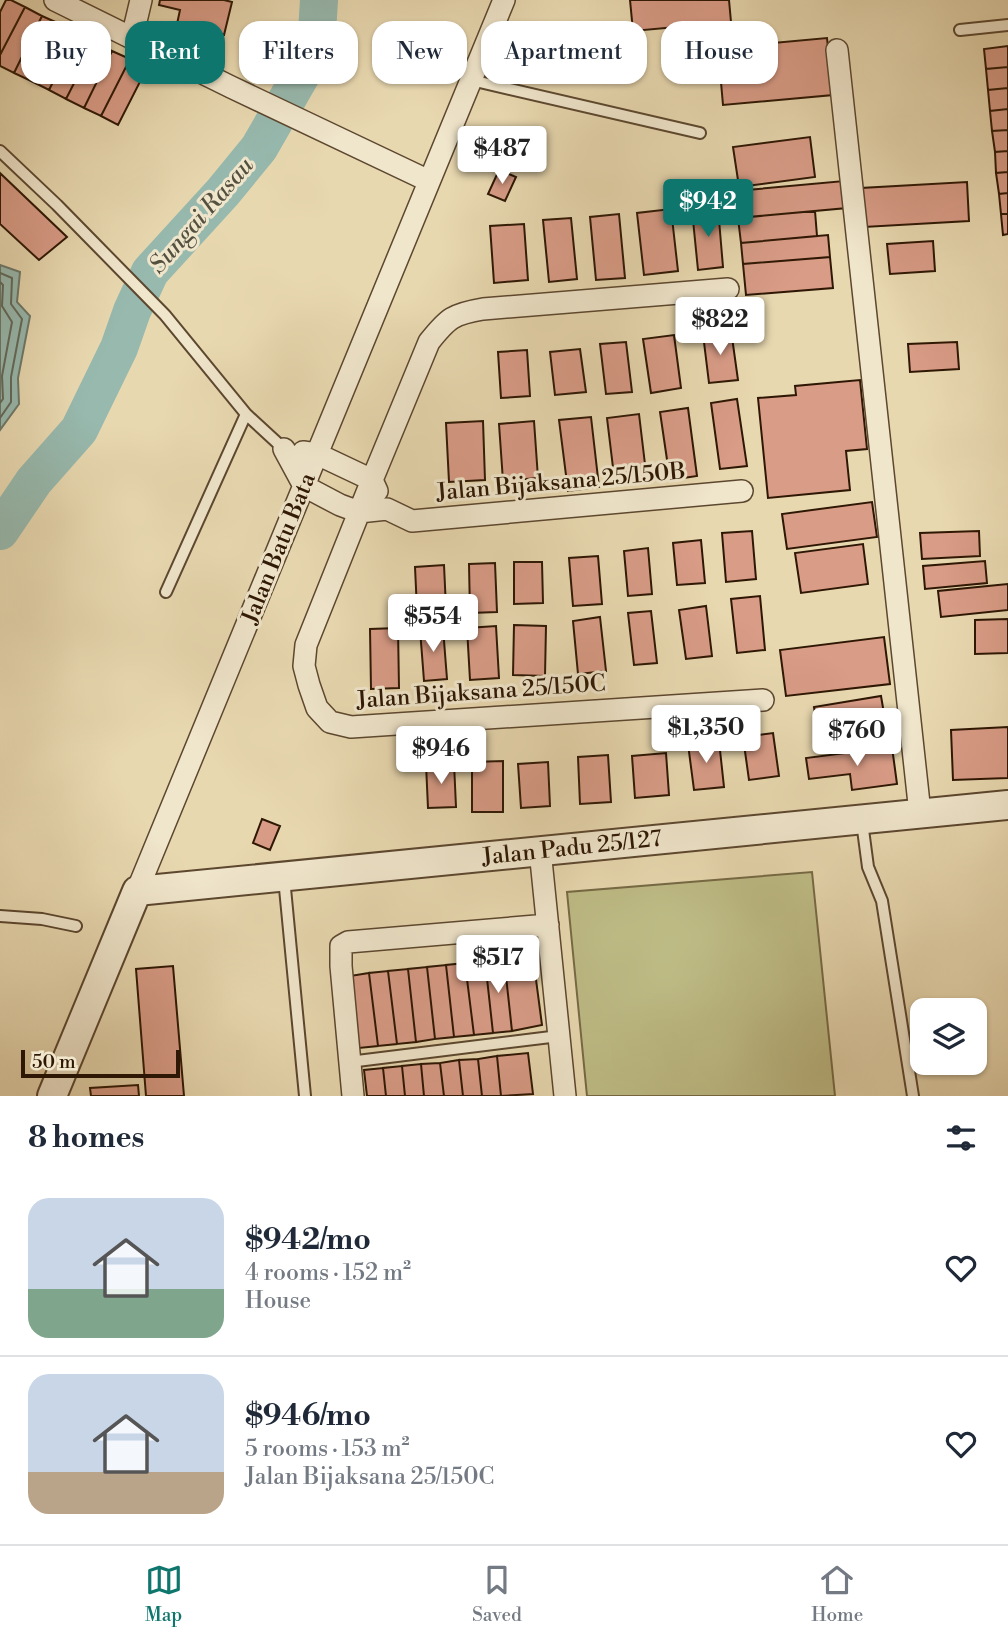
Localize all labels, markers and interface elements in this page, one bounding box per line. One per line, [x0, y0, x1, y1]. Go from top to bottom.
chip: Buy [21, 21, 111, 84]
chip: Rent [125, 21, 225, 84]
chip: Filters [239, 21, 358, 84]
chip: New [372, 21, 467, 84]
chip: Apartment [481, 21, 647, 84]
chip: House [661, 21, 778, 84]
pin: $487 [461, 127, 543, 186]
text: $487 [474, 135, 530, 163]
water label: Sungai Rasau [143, 151, 261, 280]
pin: $942 [667, 180, 749, 239]
text: $942 [679, 188, 737, 216]
pin: $822 [679, 298, 761, 357]
text: $822 [691, 306, 749, 334]
street label: Jalan Bijaksana 25/150B [434, 457, 687, 507]
street label: Jalan Batu Bata [236, 469, 322, 629]
pin: $554 [392, 594, 474, 654]
text: $554 [404, 603, 462, 631]
street label: Jalan Bijaksana 25/150C [355, 669, 606, 715]
pin: $1,350 [649, 706, 763, 765]
pin: $760 [816, 708, 898, 768]
text: $1,350 [668, 714, 744, 742]
text: $760 [828, 717, 886, 745]
pin: $946 [400, 726, 482, 786]
text: $946 [412, 735, 470, 763]
street label: Jalan Padu 25/127 [480, 825, 664, 871]
pin: $517 [457, 936, 539, 995]
text: $517 [472, 944, 524, 972]
map controls [910, 998, 987, 1075]
button: layers [910, 998, 987, 1075]
scale bar [21, 1047, 180, 1079]
text: 50 m [32, 1050, 76, 1074]
text: 8 homes [28, 1119, 144, 1157]
icon: filters [942, 1119, 980, 1157]
text: $942/mo [245, 1221, 371, 1259]
icon: home [84, 1226, 168, 1310]
icon: heart [942, 1249, 980, 1287]
text: 4 rooms · 152 m² [245, 1259, 411, 1287]
text: House [245, 1287, 311, 1315]
text: $946/mo [245, 1397, 371, 1435]
icon: home [84, 1402, 168, 1486]
icon: heart [942, 1425, 980, 1463]
text: 5 rooms · 153 m² [245, 1435, 410, 1463]
text: Jalan Bijaksana 25/150C [245, 1463, 494, 1491]
tab: Map [145, 1561, 183, 1627]
tab: Saved [472, 1561, 522, 1627]
tab: Home [811, 1561, 863, 1627]

